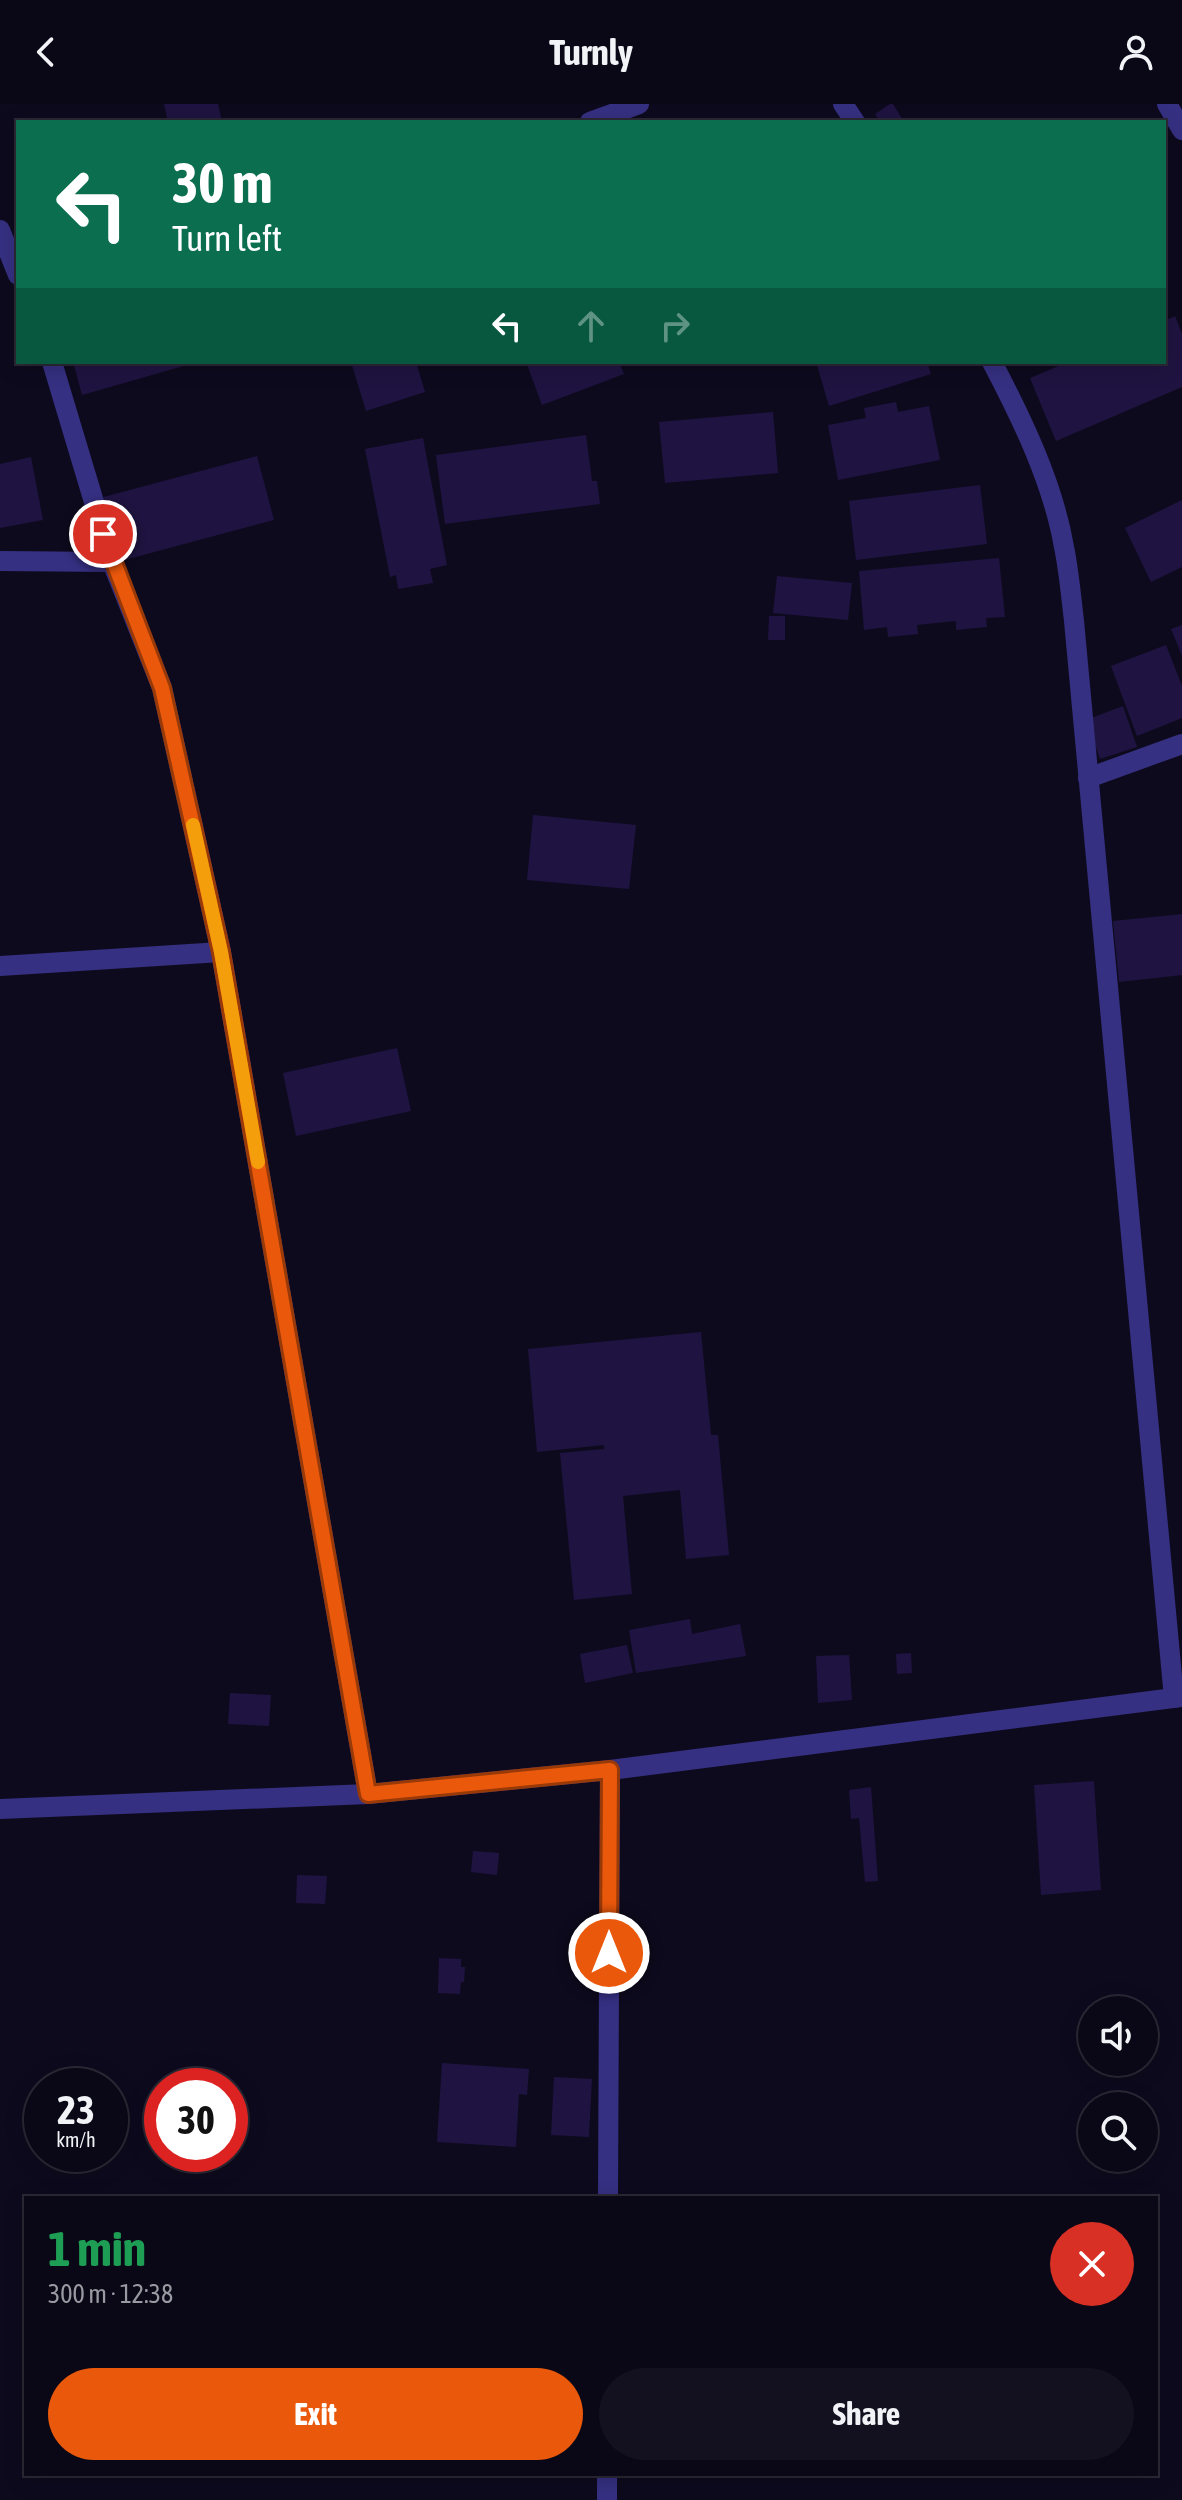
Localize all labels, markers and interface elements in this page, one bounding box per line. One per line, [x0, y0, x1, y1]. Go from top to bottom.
icon: back [24, 30, 68, 74]
icon: person [1114, 30, 1158, 74]
text: Turnly [549, 31, 633, 73]
text: 30 m [172, 151, 273, 215]
icon: left [40, 152, 144, 256]
text: Turn left [172, 217, 282, 259]
icon: left [485, 304, 529, 348]
icon: ahead [569, 304, 613, 348]
icon: right [653, 304, 697, 348]
pin [69, 500, 137, 568]
icon: arrive [81, 512, 125, 556]
position arrow [567, 1911, 651, 1995]
map controls [1078, 1996, 1158, 2172]
button: sound [1078, 1996, 1158, 2076]
speed limit sign: 30 [144, 2068, 248, 2172]
text: 23 [57, 2087, 95, 2132]
button: search [1078, 2092, 1158, 2172]
text: km/h [56, 2128, 96, 2151]
text: 1 min [48, 2221, 146, 2276]
button: close [1050, 2222, 1134, 2306]
text: 300 m · 12:38 [48, 2279, 173, 2309]
button: Exit [48, 2368, 583, 2460]
button: Share [599, 2368, 1134, 2460]

